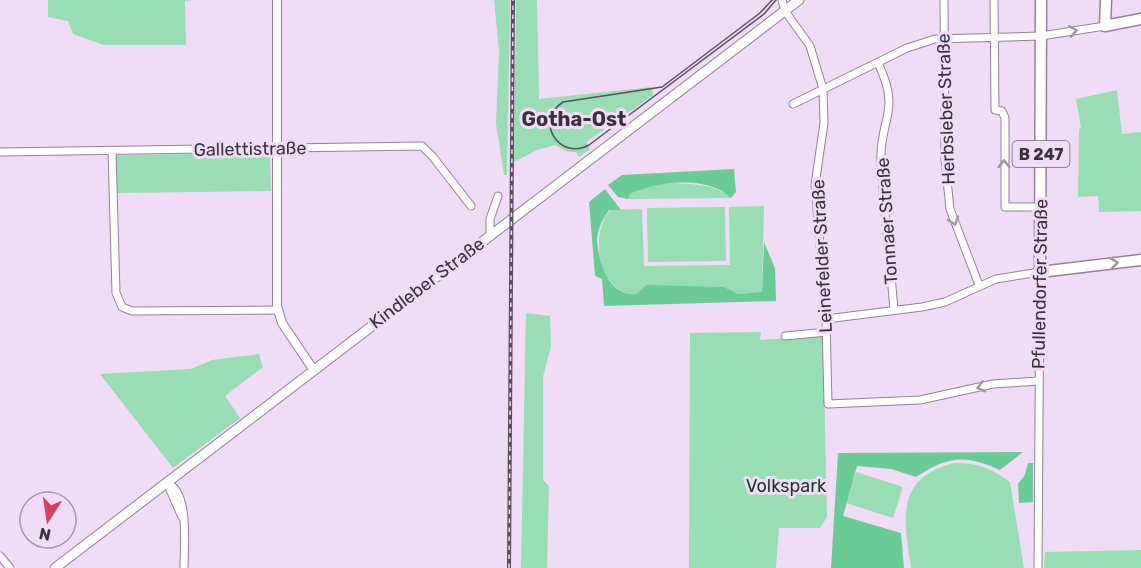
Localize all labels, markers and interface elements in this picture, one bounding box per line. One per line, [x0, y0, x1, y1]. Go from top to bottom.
one-way arrow [1068, 25, 1078, 37]
street label: Herbsleber Straße [932, 33, 960, 185]
district label: Gotha-Ost [522, 107, 626, 131]
street label: Gallettistraße [193, 137, 307, 161]
road number: B 247 [1012, 141, 1070, 167]
street label: Tonnaer Straße [872, 157, 902, 285]
one-way arrow [998, 160, 1011, 169]
street label: Leinefelder Straße [807, 179, 837, 333]
street label: Pfullendorfer Straße [1028, 199, 1052, 369]
one-way arrow [947, 215, 960, 226]
street label: Kindleber Straße [365, 233, 489, 333]
one-way arrow [1109, 257, 1119, 270]
one-way arrow [976, 379, 986, 392]
park label: Volkspark [746, 475, 827, 497]
north arrow [18, 490, 78, 550]
text: N [37, 524, 53, 545]

